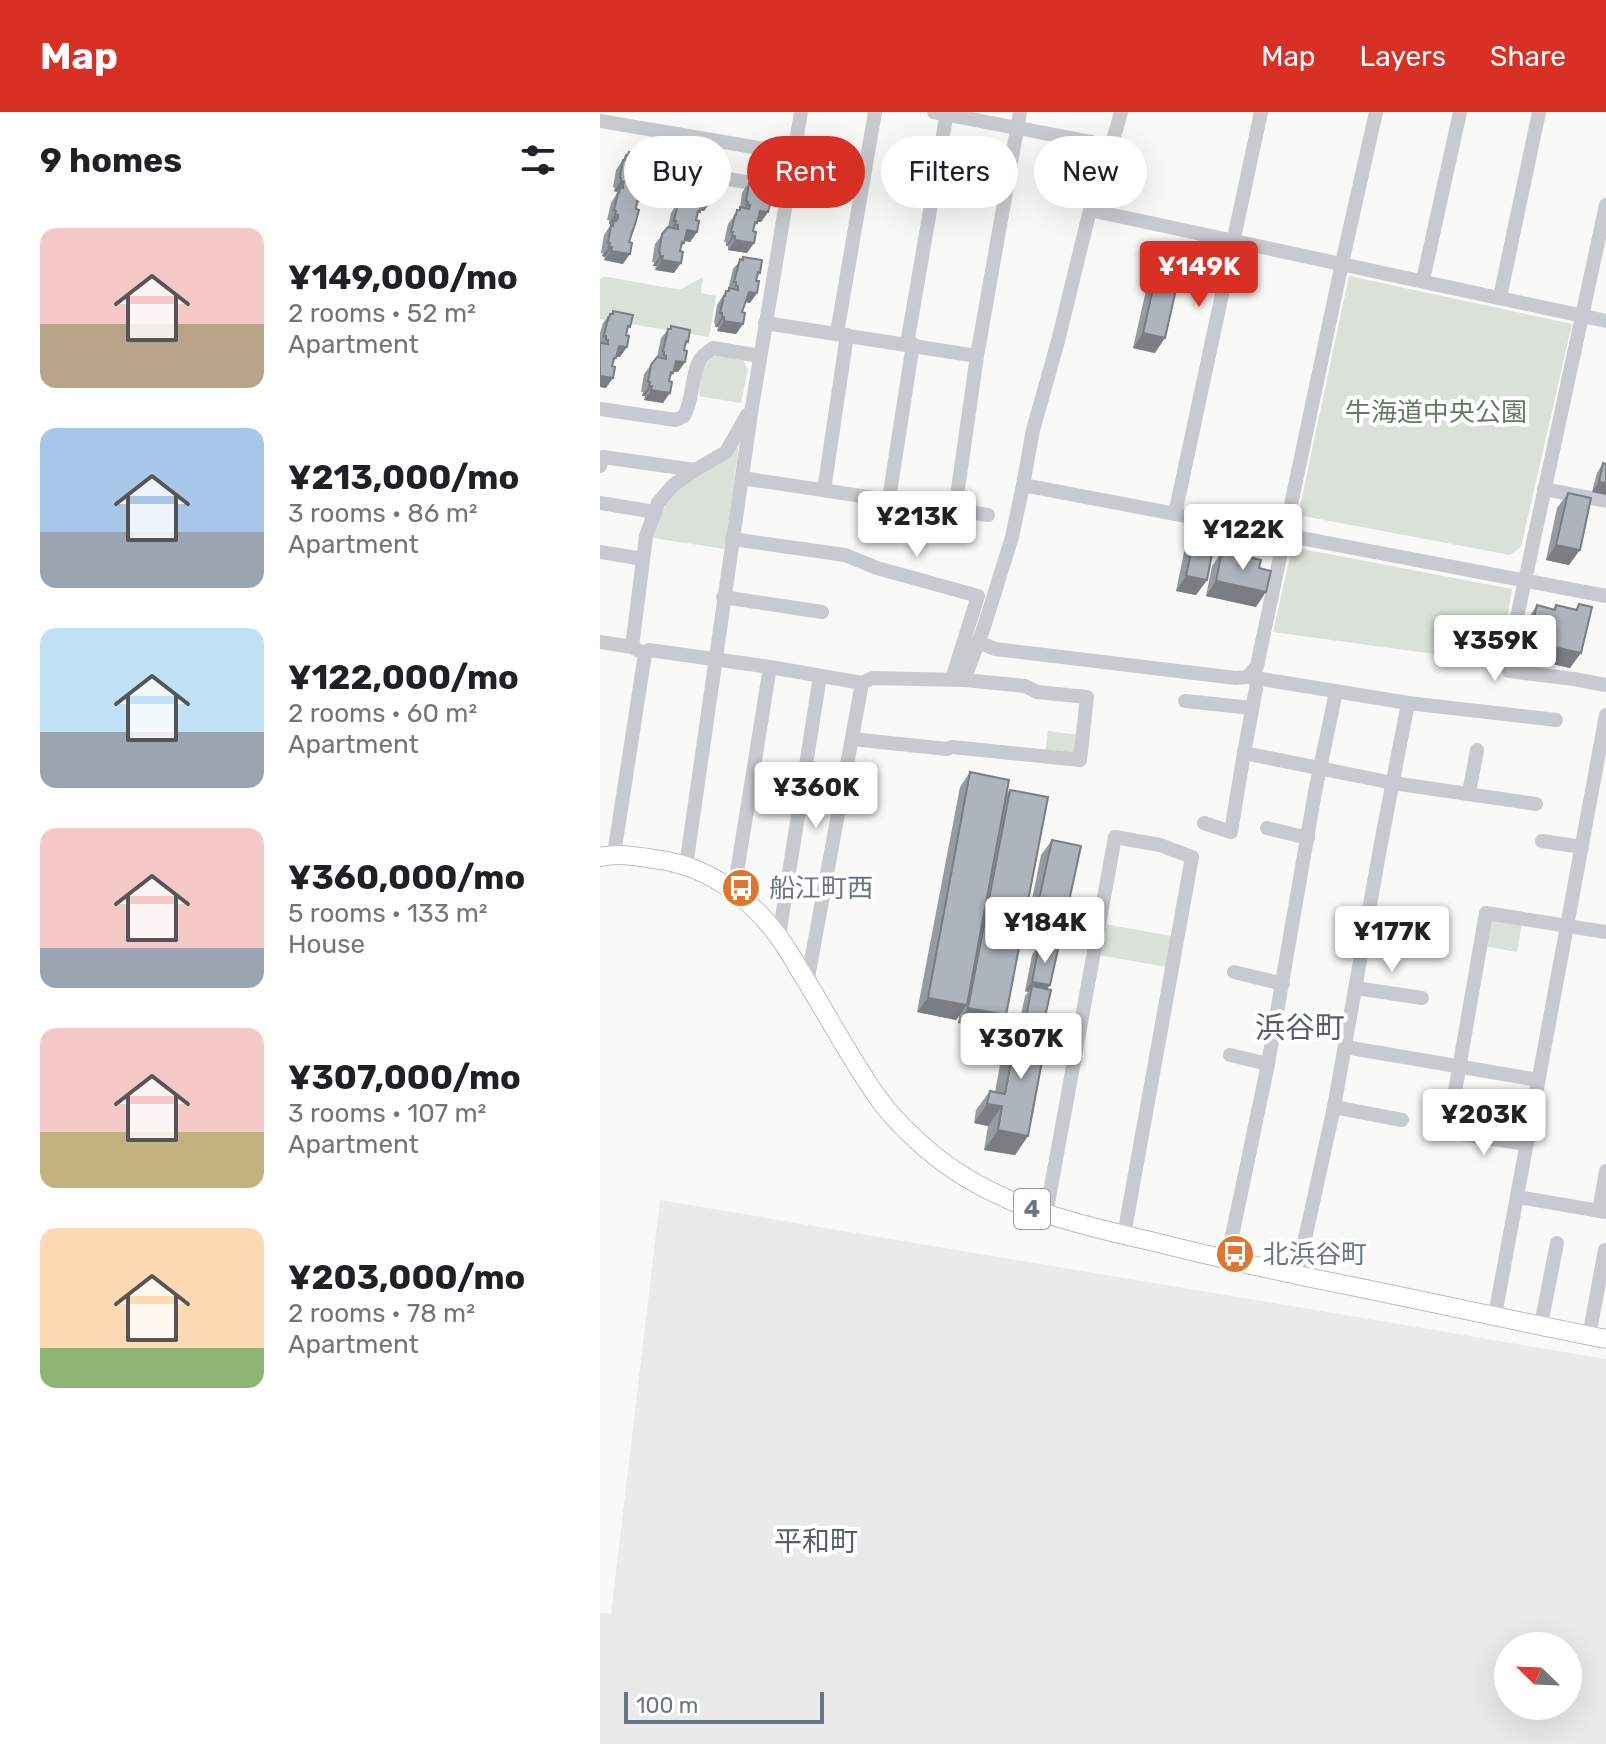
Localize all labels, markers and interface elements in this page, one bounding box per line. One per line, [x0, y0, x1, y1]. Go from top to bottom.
text: Map [40, 33, 118, 79]
text: Map [1261, 40, 1316, 73]
text: Layers [1360, 40, 1446, 73]
text: Share [1490, 40, 1566, 73]
chip: Buy [624, 136, 731, 208]
chip: Rent [747, 136, 865, 208]
chip: Filters [881, 136, 1018, 208]
chip: New [1034, 136, 1147, 208]
icon: filters [516, 138, 560, 182]
text: 9 homes [40, 140, 182, 181]
pin: ¥149K [1143, 241, 1255, 309]
text: ¥149K [1158, 251, 1240, 282]
text: ¥149,000/mo [288, 257, 518, 298]
icon: home [104, 260, 200, 356]
text: 2 rooms · 52 m² [288, 298, 476, 329]
text: Apartment [288, 329, 419, 360]
park label: 牛海道中央公園 [1345, 397, 1527, 428]
text: ¥213,000/mo [288, 457, 519, 498]
icon: home [104, 460, 200, 556]
pin: ¥213K [861, 491, 973, 559]
text: 3 rooms · 86 m² [288, 498, 478, 529]
text: ¥213K [876, 501, 958, 532]
pin: ¥122K [1187, 504, 1299, 572]
text: ¥122K [1202, 514, 1284, 545]
text: Apartment [288, 529, 419, 560]
pin: ¥359K [1439, 615, 1551, 683]
text: ¥359K [1452, 625, 1538, 656]
text: ¥122,000/mo [288, 657, 519, 698]
icon: home [104, 660, 200, 756]
text: 2 rooms · 60 m² [288, 698, 477, 729]
text: Apartment [288, 729, 419, 760]
pin: ¥360K [760, 762, 872, 830]
text: ¥360K [773, 772, 859, 803]
text: ¥360,000/mo [288, 857, 525, 898]
icon: home [104, 860, 200, 956]
bus stop icon: 船江町西 [720, 867, 762, 909]
place label: 船江町西 [769, 873, 873, 904]
pin: ¥184K [989, 897, 1101, 965]
text: 5 rooms · 133 m² [288, 898, 488, 929]
pin: ¥177K [1336, 906, 1448, 974]
text: ¥184K [1003, 907, 1087, 938]
text: ¥177K [1353, 916, 1431, 947]
text: House [288, 929, 365, 960]
district label: 浜谷町 [1255, 1010, 1345, 1046]
pin: ¥307K [965, 1013, 1077, 1081]
text: ¥307K [979, 1023, 1063, 1054]
text: ¥307,000/mo [288, 1057, 521, 1098]
icon: home [104, 1060, 200, 1156]
pin: ¥203K [1428, 1089, 1540, 1157]
text: 3 rooms · 107 m² [288, 1098, 487, 1129]
text: ¥203K [1441, 1099, 1527, 1130]
text: Apartment [288, 1129, 419, 1160]
road number: 4 [1014, 1189, 1050, 1229]
bus stop icon: 北浜谷町 [1214, 1233, 1256, 1275]
place label: 北浜谷町 [1263, 1239, 1367, 1270]
text: ¥203,000/mo [288, 1257, 525, 1298]
icon: home [104, 1260, 200, 1356]
text: 2 rooms · 78 m² [288, 1298, 475, 1329]
text: Apartment [288, 1329, 419, 1360]
district label: 平和町 [774, 1525, 858, 1558]
north arrow [1494, 1632, 1582, 1720]
map controls [1494, 1632, 1582, 1720]
scale bar [624, 1688, 824, 1724]
text: 100 m [636, 1692, 698, 1719]

